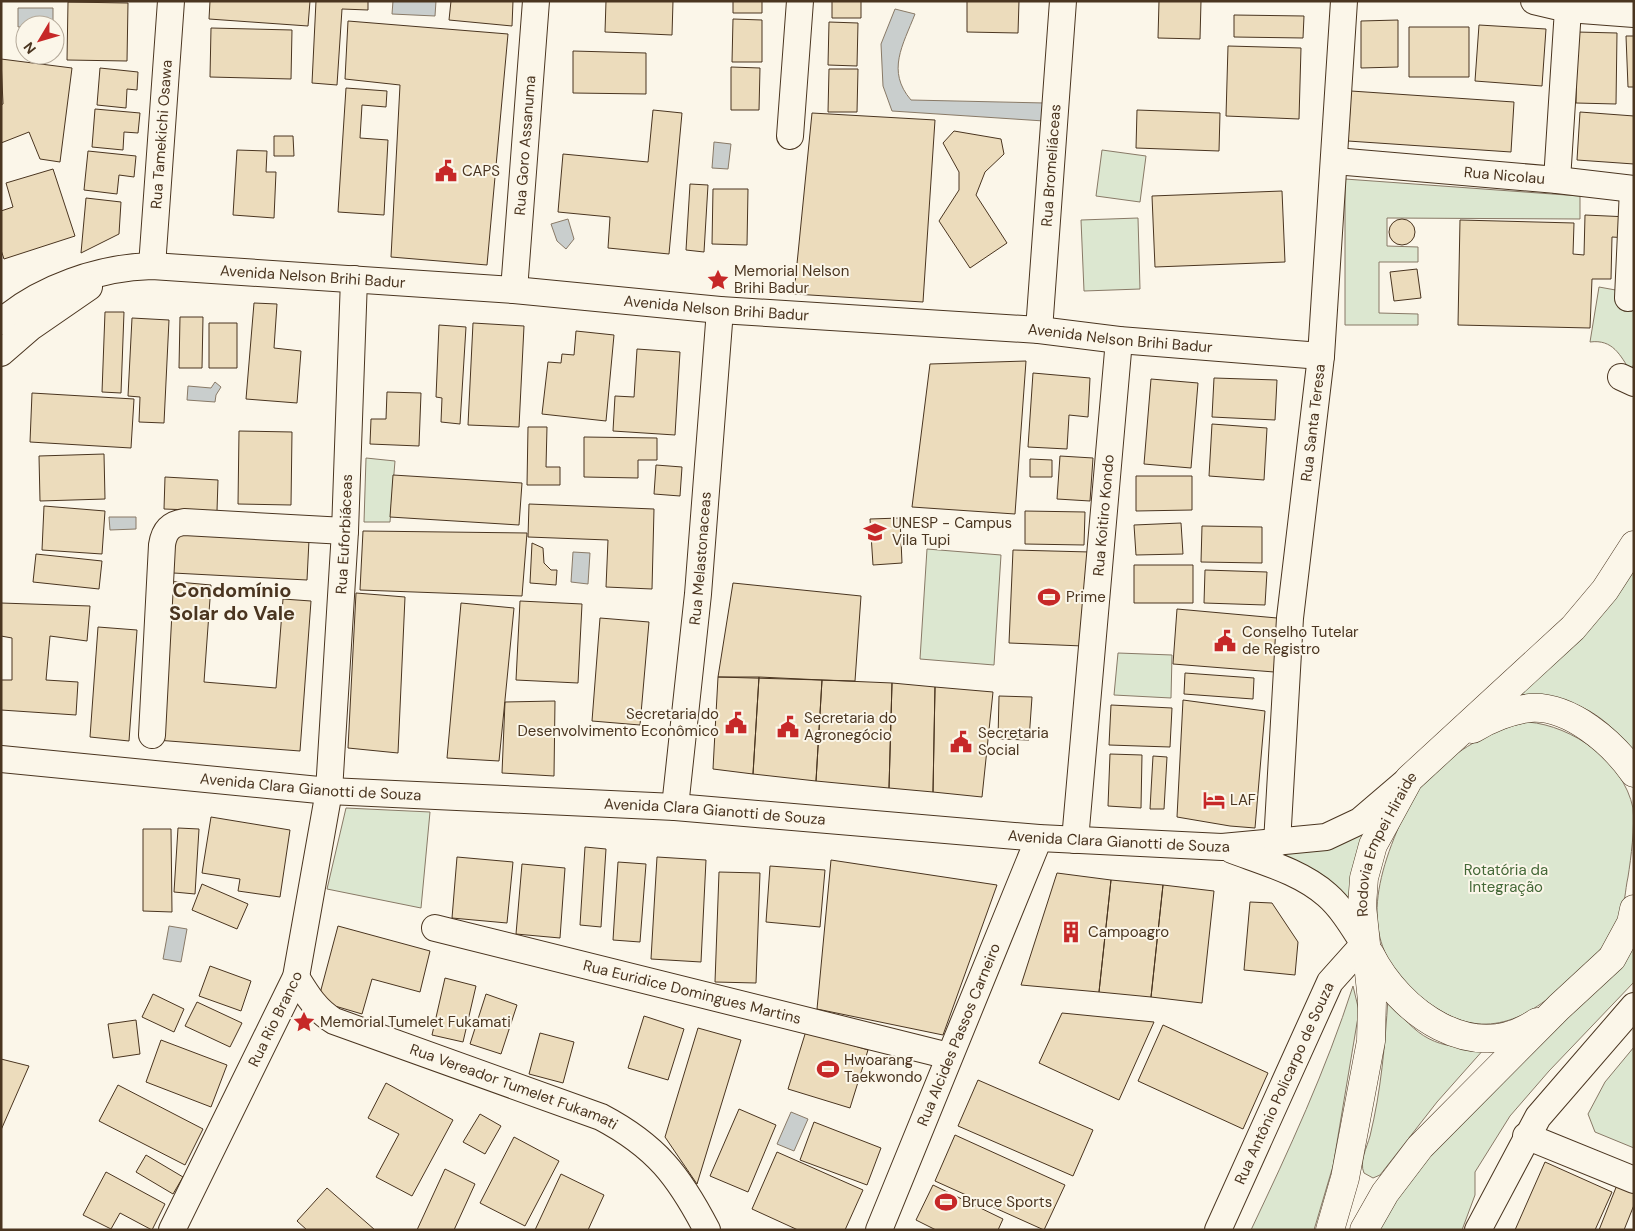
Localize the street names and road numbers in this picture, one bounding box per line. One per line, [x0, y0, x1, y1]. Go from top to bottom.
street label: Rua Tamekichi Osawa [146, 59, 177, 210]
street label: Rua Goro Assanuma [510, 75, 540, 216]
street label: Rua Bromeliáceas [1037, 103, 1065, 227]
street label: Rua Nicolau [1463, 162, 1546, 189]
street label: Avenida Nelson Brihi Badur [219, 261, 406, 293]
street label: Avenida Nelson Brihi Badur [623, 291, 810, 326]
street label: Avenida Nelson Brihi Badur [1027, 319, 1214, 357]
street label: Rua Santa Teresa [1296, 363, 1330, 483]
street label: Rua Koitiro Kondo [1088, 453, 1119, 577]
street label: Rua Euforbiáceas [331, 474, 357, 595]
street label: Rua Melastonaceas [685, 491, 716, 626]
street label: Rodovia Empei Hiraide [1352, 767, 1421, 918]
street label: Avenida Clara Gianotti de Souza [199, 768, 422, 805]
street label: Avenida Clara Gianotti de Souza [604, 794, 826, 830]
street label: Avenida Clara Gianotti de Souza [1007, 825, 1231, 857]
street label: Rua Alcides Passos Carneiro [912, 940, 1005, 1129]
street label: Rua Euridice Domingues Martins [581, 955, 803, 1029]
street label: Rua Rio Branco [244, 970, 307, 1070]
street label: Rua Antônio Policarpo de Souza [1230, 979, 1339, 1188]
street label: Rua Vereador Tumelet Fukamati [407, 1039, 622, 1134]

